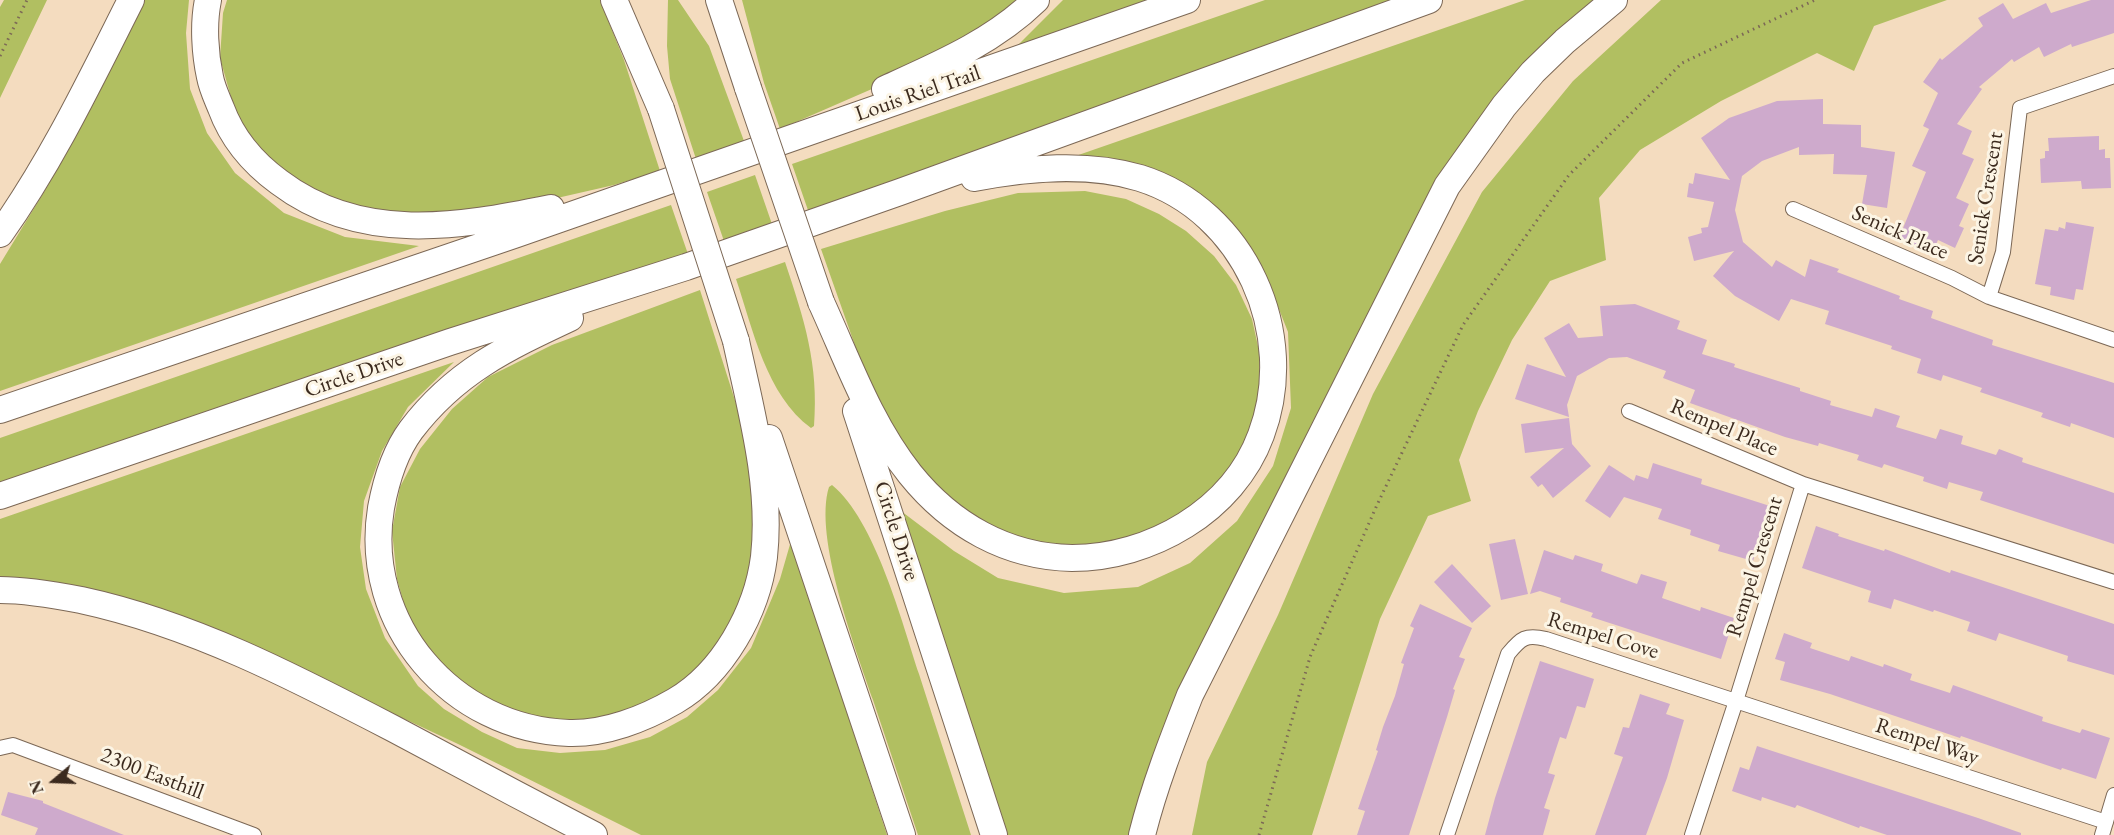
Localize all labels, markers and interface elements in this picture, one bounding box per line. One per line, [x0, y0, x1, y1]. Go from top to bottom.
street label: Louis Riel Trail [852, 60, 984, 128]
street label: Senick Crescent [1963, 130, 2009, 266]
street label: Senick Place [1848, 200, 1952, 266]
street label: Circle Drive [301, 346, 407, 404]
street label: Rempel Place [1666, 394, 1782, 462]
street label: Circle Drive [868, 478, 924, 584]
street label: Rempel Crescent [1721, 494, 1789, 640]
street label: Rempel Cove [1544, 607, 1662, 665]
street label: Rempel Way [1872, 713, 1982, 771]
street label: 2300 Easthill [97, 742, 207, 806]
north arrow [24, 751, 84, 811]
text: N [24, 777, 49, 797]

